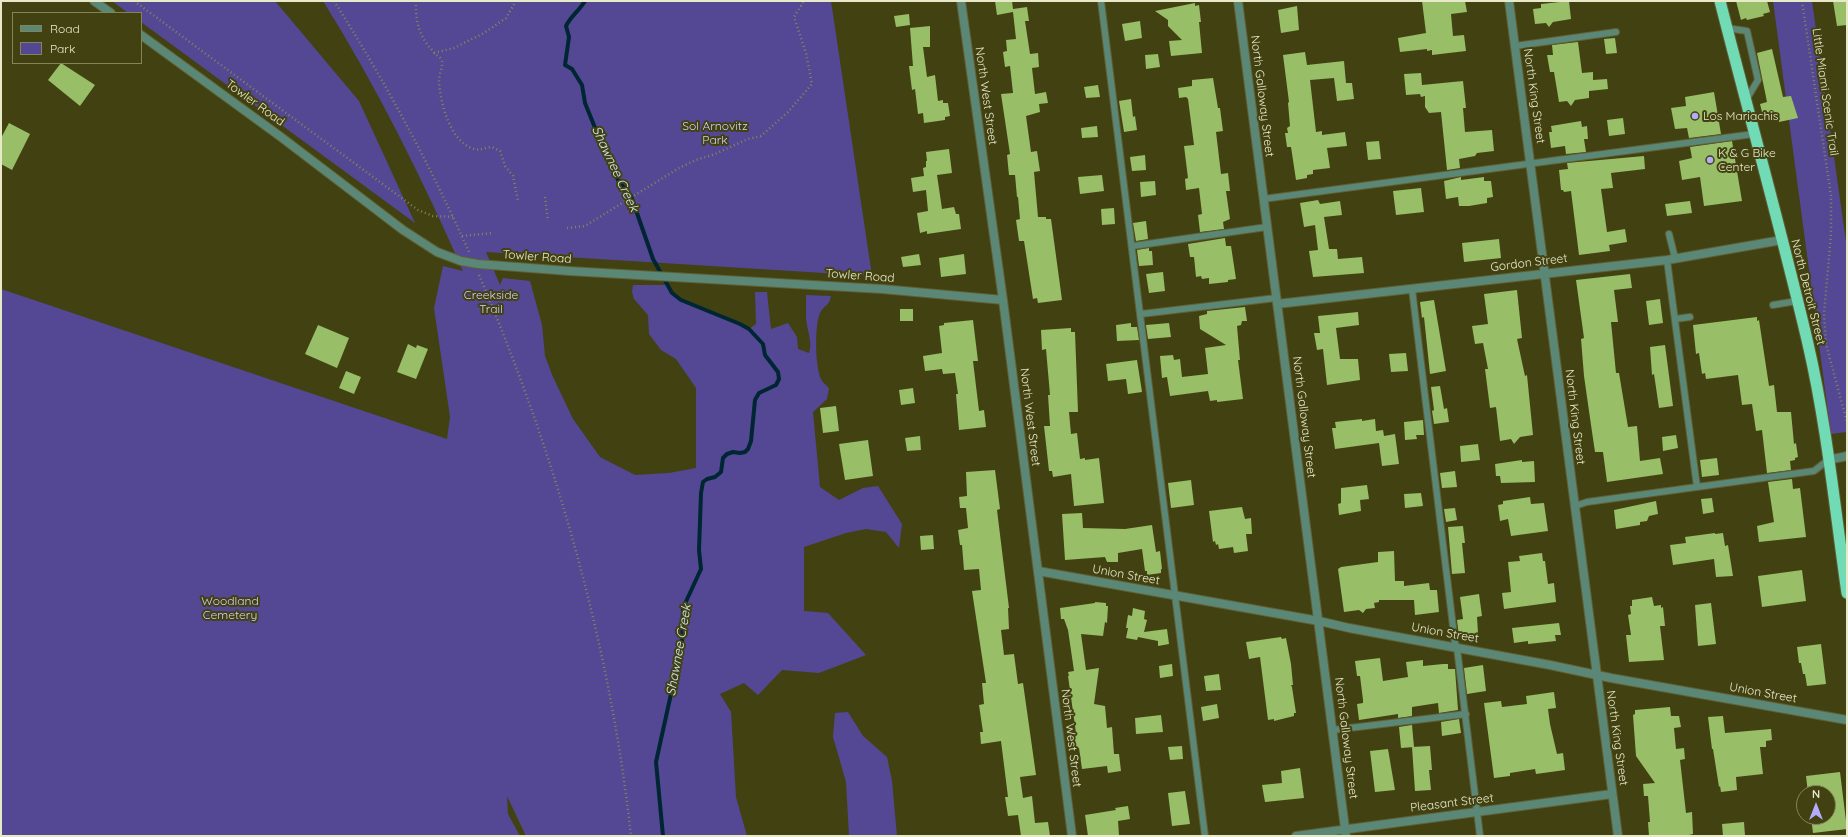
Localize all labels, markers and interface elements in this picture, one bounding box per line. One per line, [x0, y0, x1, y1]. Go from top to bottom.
legend [12, 12, 142, 64]
text: Road [50, 21, 80, 36]
street label: Little Miami Scenic Trail [1809, 27, 1841, 157]
street label: North Galloway Street [1247, 34, 1277, 158]
text: Park [50, 41, 75, 56]
street label: North West Street [972, 46, 1000, 146]
street label: North King Street [1520, 48, 1548, 144]
street label: Towler Road [223, 77, 287, 129]
place label: Los Mariachis [1703, 109, 1778, 123]
marker: Los Mariachis [1690, 111, 1700, 121]
park label: Sol Arnovitz Park [682, 119, 748, 147]
water label: Shawnee Creek [588, 124, 642, 214]
place label: K & G Bike Center [1718, 146, 1776, 174]
marker: K & G Bike Center [1705, 155, 1715, 165]
street label: North Detroit Street [1788, 238, 1828, 346]
street label: Towler Road [502, 247, 572, 267]
street label: Gordon Street [1490, 251, 1568, 275]
street label: Towler Road [825, 266, 895, 286]
park label: Creekside Trail [464, 288, 518, 316]
street label: North Galloway Street [1289, 355, 1319, 479]
street label: North West Street [1017, 367, 1043, 467]
street label: North King Street [1562, 369, 1588, 465]
street label: Union Street [1091, 562, 1161, 588]
park label: Woodland Cemetery [201, 594, 259, 622]
water label: Shawnee Creek [663, 603, 695, 697]
street label: Union Street [1410, 620, 1480, 646]
street label: North Galloway Street [1331, 676, 1361, 800]
street label: Union Street [1728, 680, 1798, 706]
street label: North West Street [1058, 688, 1084, 788]
street label: North King Street [1603, 690, 1631, 786]
north arrow [1796, 785, 1836, 825]
text: N [1812, 787, 1820, 801]
street label: Pleasant Street [1409, 791, 1495, 815]

